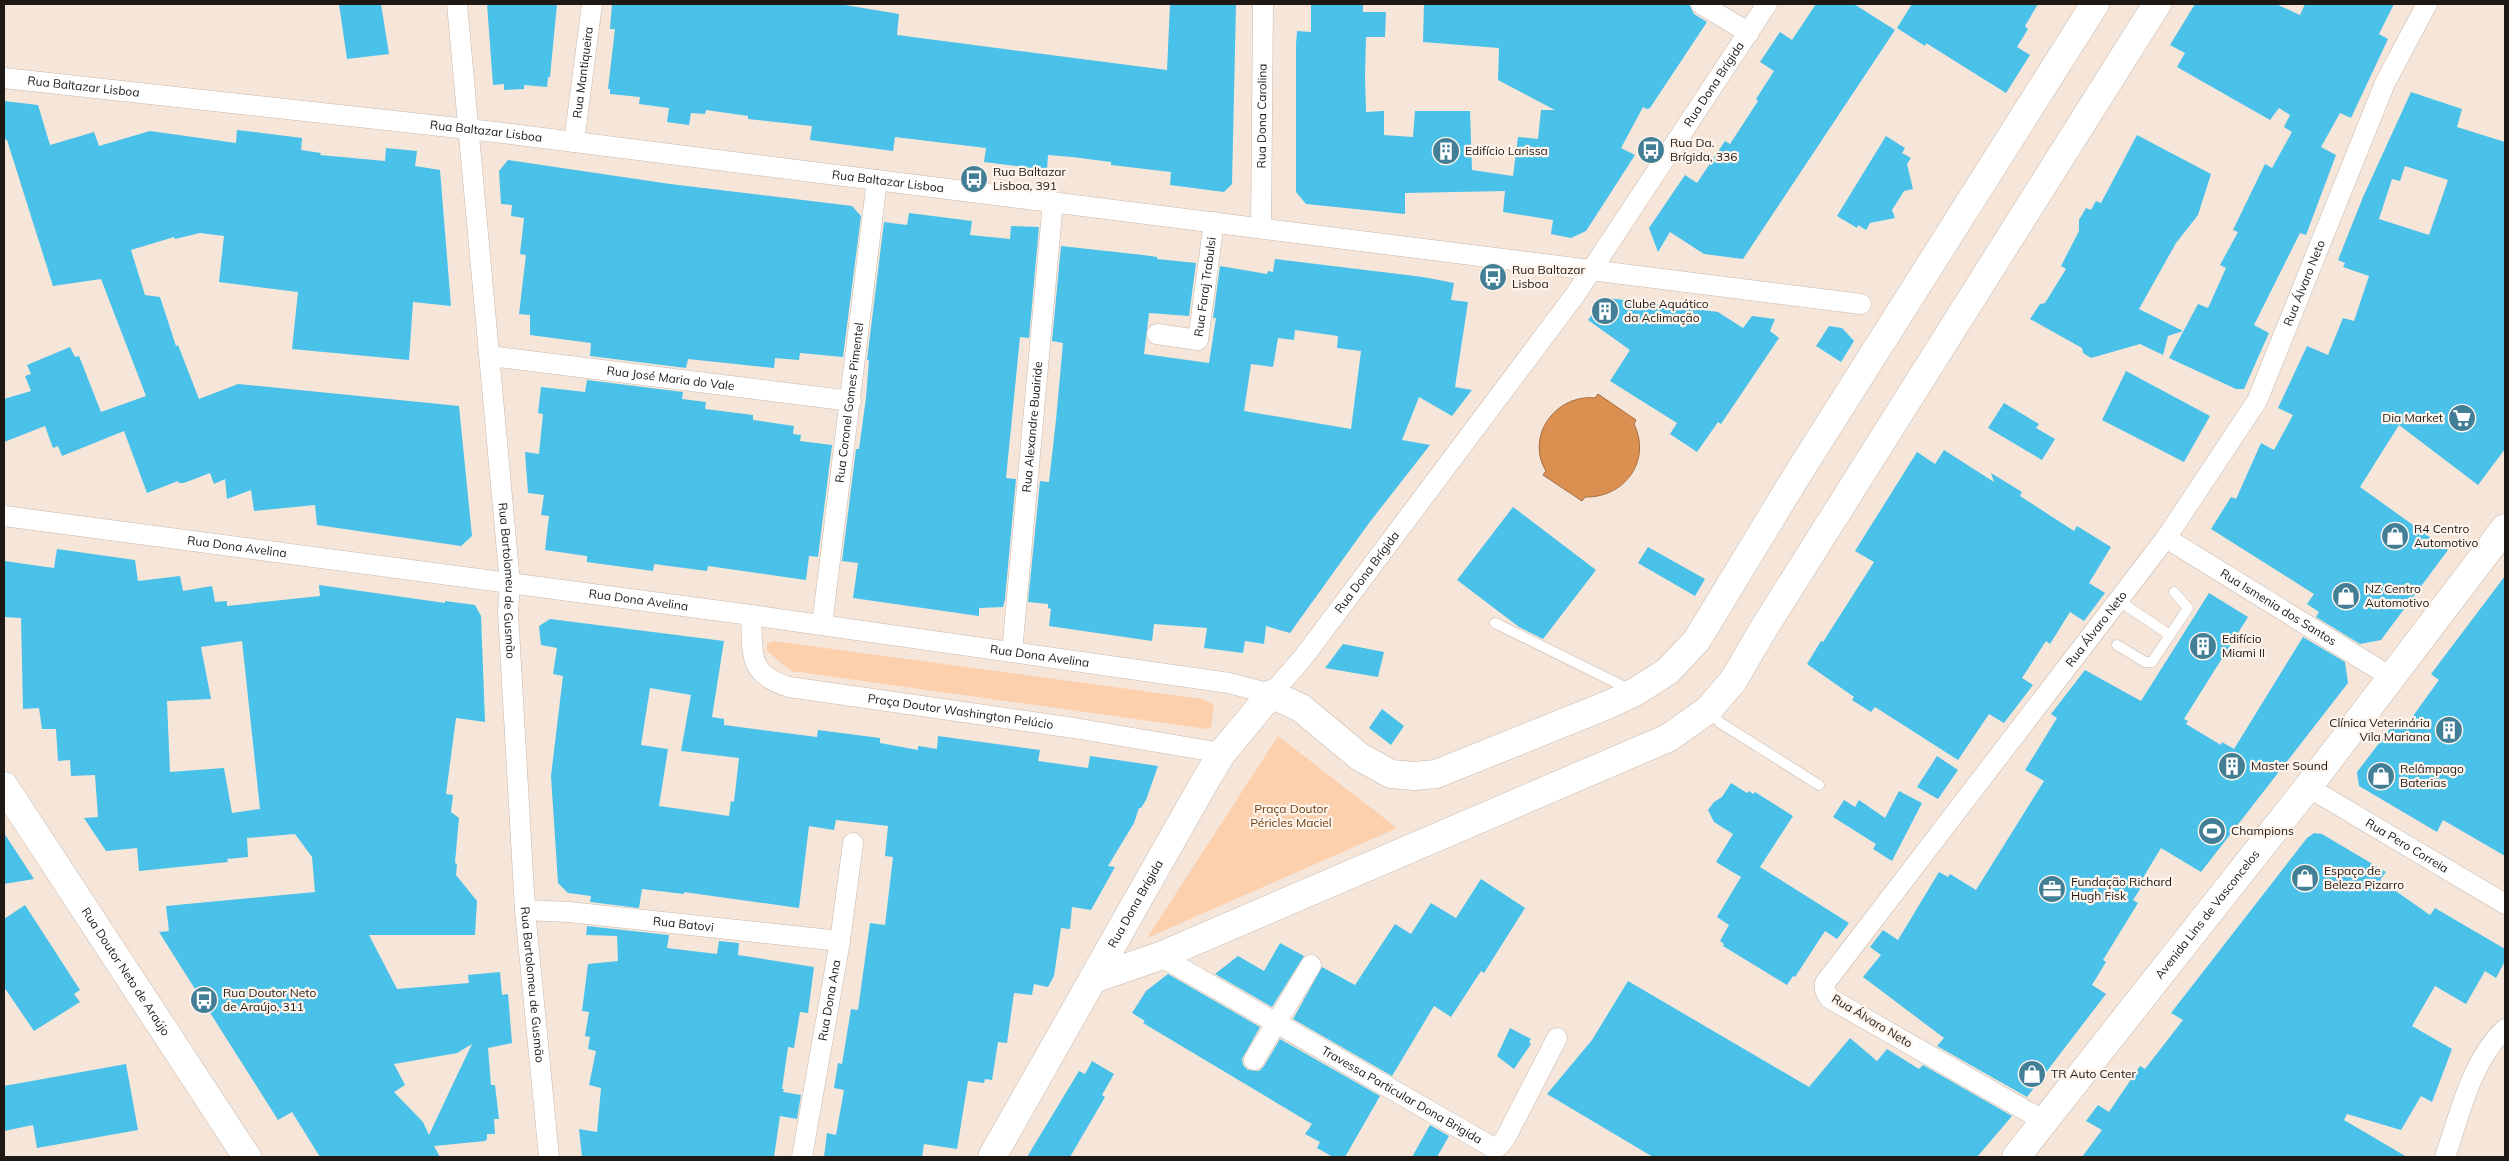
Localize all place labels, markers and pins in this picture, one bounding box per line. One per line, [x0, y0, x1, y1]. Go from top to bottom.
bus stop icon: Rua Da. Brígida, 336 [1636, 135, 1666, 165]
place label: Rua Da. Brígida, 336 [1670, 135, 1737, 164]
building icon: Edifício Larissa [1431, 136, 1461, 166]
place label: Edifício Larissa [1465, 143, 1548, 158]
bus stop icon: Rua Baltazar Lisboa, 391 [959, 164, 989, 194]
place label: Rua Baltazar Lisboa, 391 [993, 164, 1067, 193]
bus stop icon: Rua Baltazar Lisboa [1478, 262, 1508, 292]
place label: Rua Baltazar Lisboa [1512, 262, 1586, 291]
building icon: Clube Aquático da Aclimação [1590, 296, 1620, 326]
place label: Clube Aquático da Aclimação [1624, 296, 1709, 325]
supermarket icon: Dia Market [2447, 403, 2477, 433]
place label: Dia Market [2382, 410, 2443, 425]
shop icon: R4 Centro Automotivo [2380, 521, 2410, 551]
place label: R4 Centro Automotivo [2414, 521, 2478, 550]
shop icon: NZ Centro Automotivo [2331, 581, 2361, 611]
place label: NZ Centro Automotivo [2365, 581, 2429, 610]
building icon: Edifício Miami II [2188, 631, 2218, 661]
place label: Edifício Miami II [2222, 631, 2265, 660]
place label: Clínica Veterinária Vila Mariana [2329, 715, 2430, 744]
building icon: Clínica Veterinária Vila Mariana [2434, 715, 2464, 745]
building icon: Master Sound [2217, 751, 2247, 781]
place label: Master Sound [2251, 758, 2328, 773]
shop icon: Relâmpago Baterias [2366, 761, 2396, 791]
place label: Relâmpago Baterias [2400, 761, 2464, 790]
sports icon: Champions [2197, 816, 2227, 846]
place label: Champions [2231, 823, 2294, 838]
shop icon: Espaço de Beleza Pizarro [2290, 863, 2320, 893]
place label: Espaço de Beleza Pizarro [2324, 863, 2404, 892]
office icon: Fundação Richard Hugh Fisk [2037, 874, 2067, 904]
place label: Fundação Richard Hugh Fisk [2071, 874, 2172, 903]
bus stop icon: Rua Doutor Neto de Araújo, 311 [189, 985, 219, 1015]
place label: Rua Doutor Neto de Araújo, 311 [223, 985, 316, 1014]
shop icon: TR Auto Center [2017, 1059, 2047, 1089]
place label: TR Auto Center [2051, 1066, 2137, 1081]

